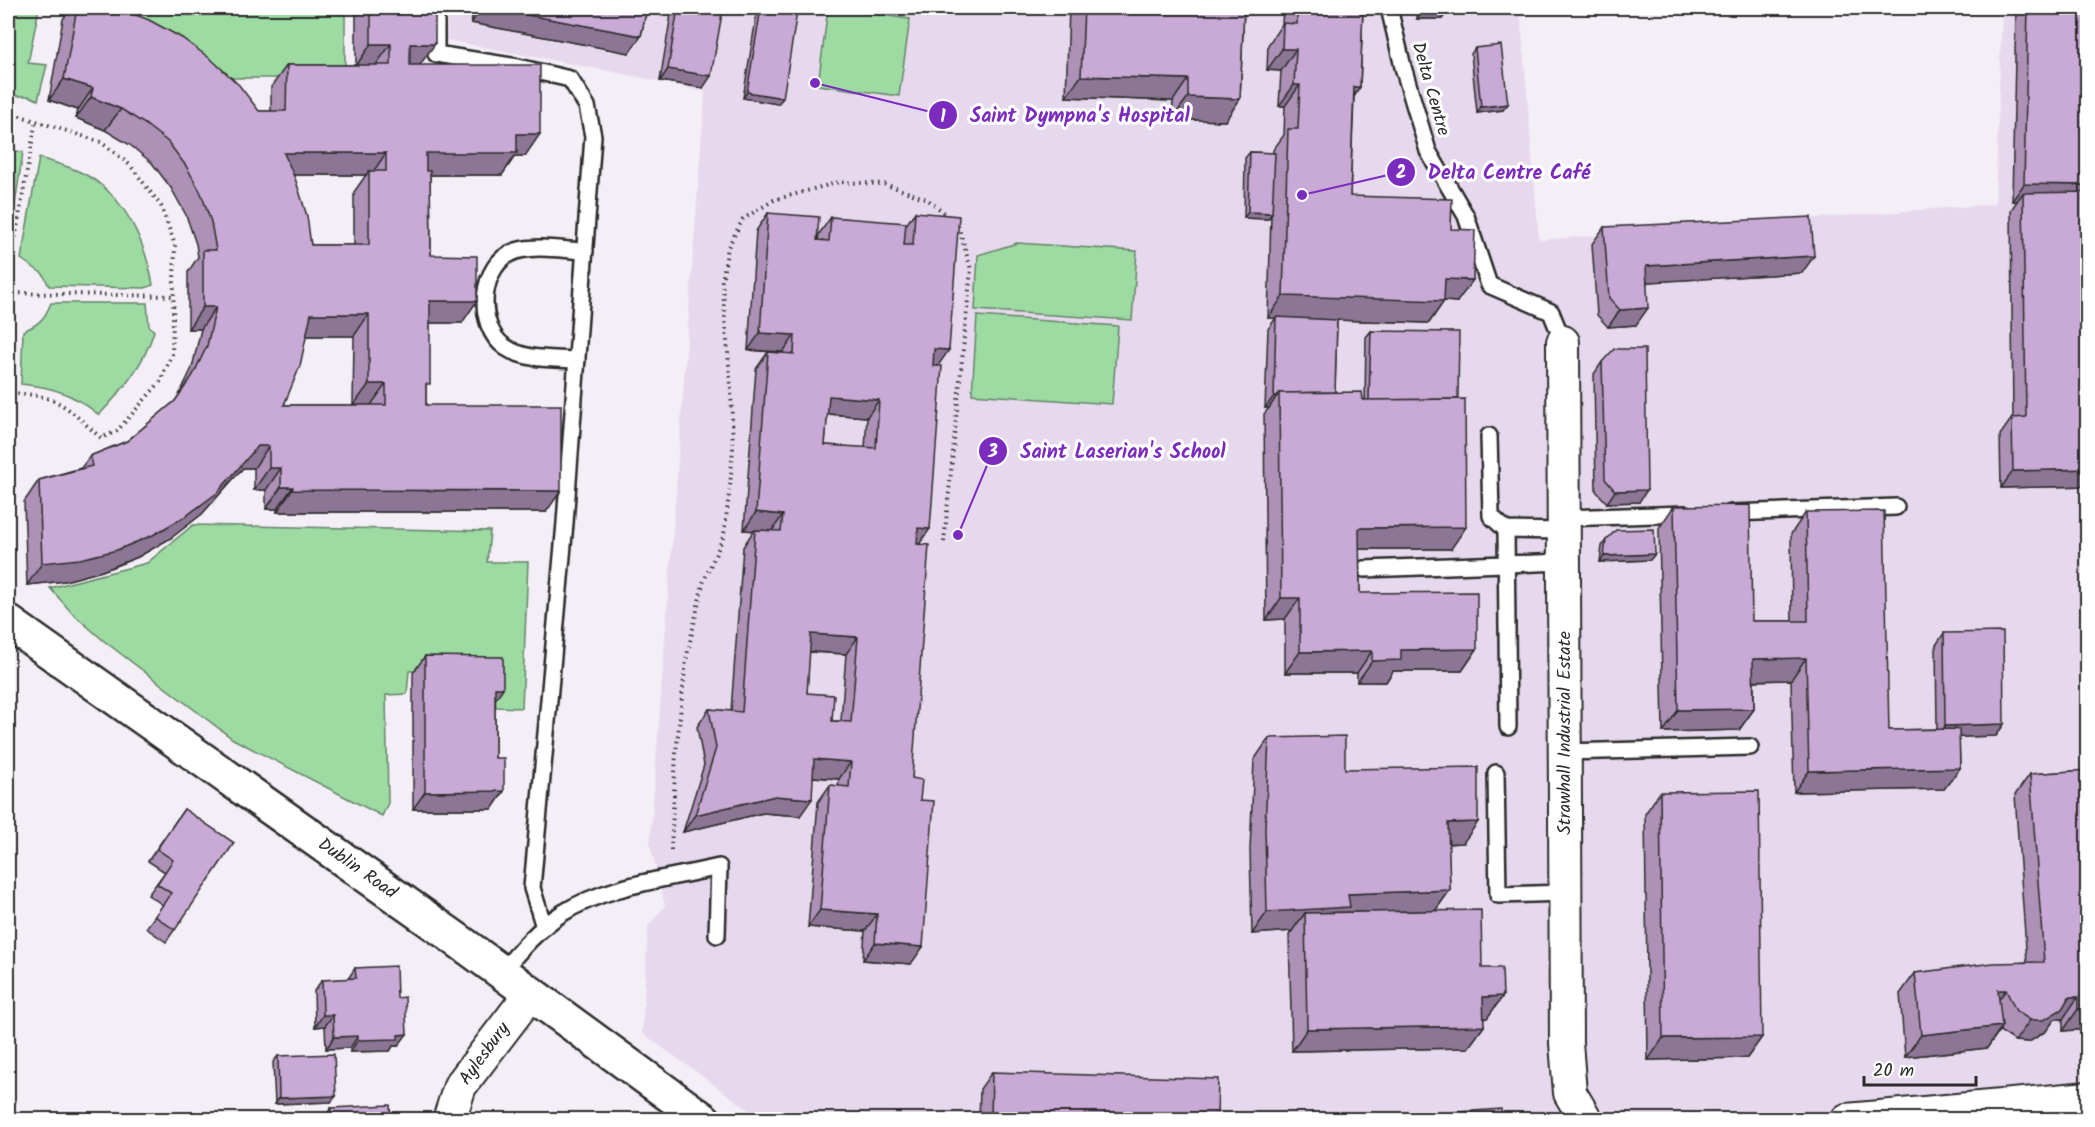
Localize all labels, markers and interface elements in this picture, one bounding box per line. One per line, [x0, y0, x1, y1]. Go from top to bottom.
street label: Delta Centre [1403, 39, 1457, 139]
callout: Saint Dympna's Hospital [928, 96, 1202, 134]
text: Saint Dympna's Hospital [970, 101, 1191, 133]
text: 1 [940, 103, 946, 132]
callout: Delta Centre Café [1386, 153, 1602, 191]
text: Delta Centre Café [1428, 158, 1591, 190]
text: 2 [1396, 159, 1406, 188]
callout: Saint Laserian's School [978, 432, 1238, 470]
text: Saint Laserian's School [1020, 437, 1226, 469]
text: 3 [987, 438, 998, 467]
street label: Strawhall Industrial Estate [1551, 631, 1580, 835]
street label: Dublin Road [311, 831, 404, 908]
street label: Aylesbury [452, 1016, 518, 1092]
scale bar [1864, 1049, 1976, 1087]
text: 20 m [1873, 1057, 1914, 1086]

